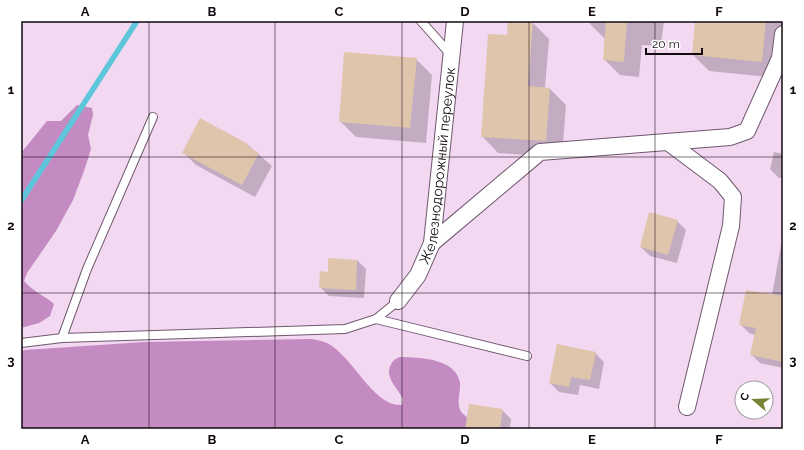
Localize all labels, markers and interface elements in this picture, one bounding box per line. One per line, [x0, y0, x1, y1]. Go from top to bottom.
text: A [81, 4, 90, 19]
text: B [208, 4, 217, 19]
text: C [335, 4, 344, 19]
text: D [460, 4, 470, 19]
text: E [588, 4, 596, 19]
text: F [715, 4, 723, 19]
scale bar [646, 30, 702, 56]
text: 20 m [652, 37, 680, 51]
street label: Железнодорожный переулок [416, 66, 458, 266]
text: 1 [8, 82, 15, 97]
text: 1 [790, 82, 797, 97]
text: 2 [7, 218, 15, 233]
text: 2 [789, 218, 797, 233]
text: 3 [7, 353, 15, 368]
text: 3 [789, 353, 797, 368]
north arrow [734, 380, 774, 420]
text: С [738, 391, 753, 403]
text: A [81, 432, 90, 447]
text: B [208, 432, 217, 447]
text: C [335, 432, 344, 447]
text: D [460, 432, 470, 447]
text: E [588, 432, 596, 447]
text: F [715, 432, 723, 447]

